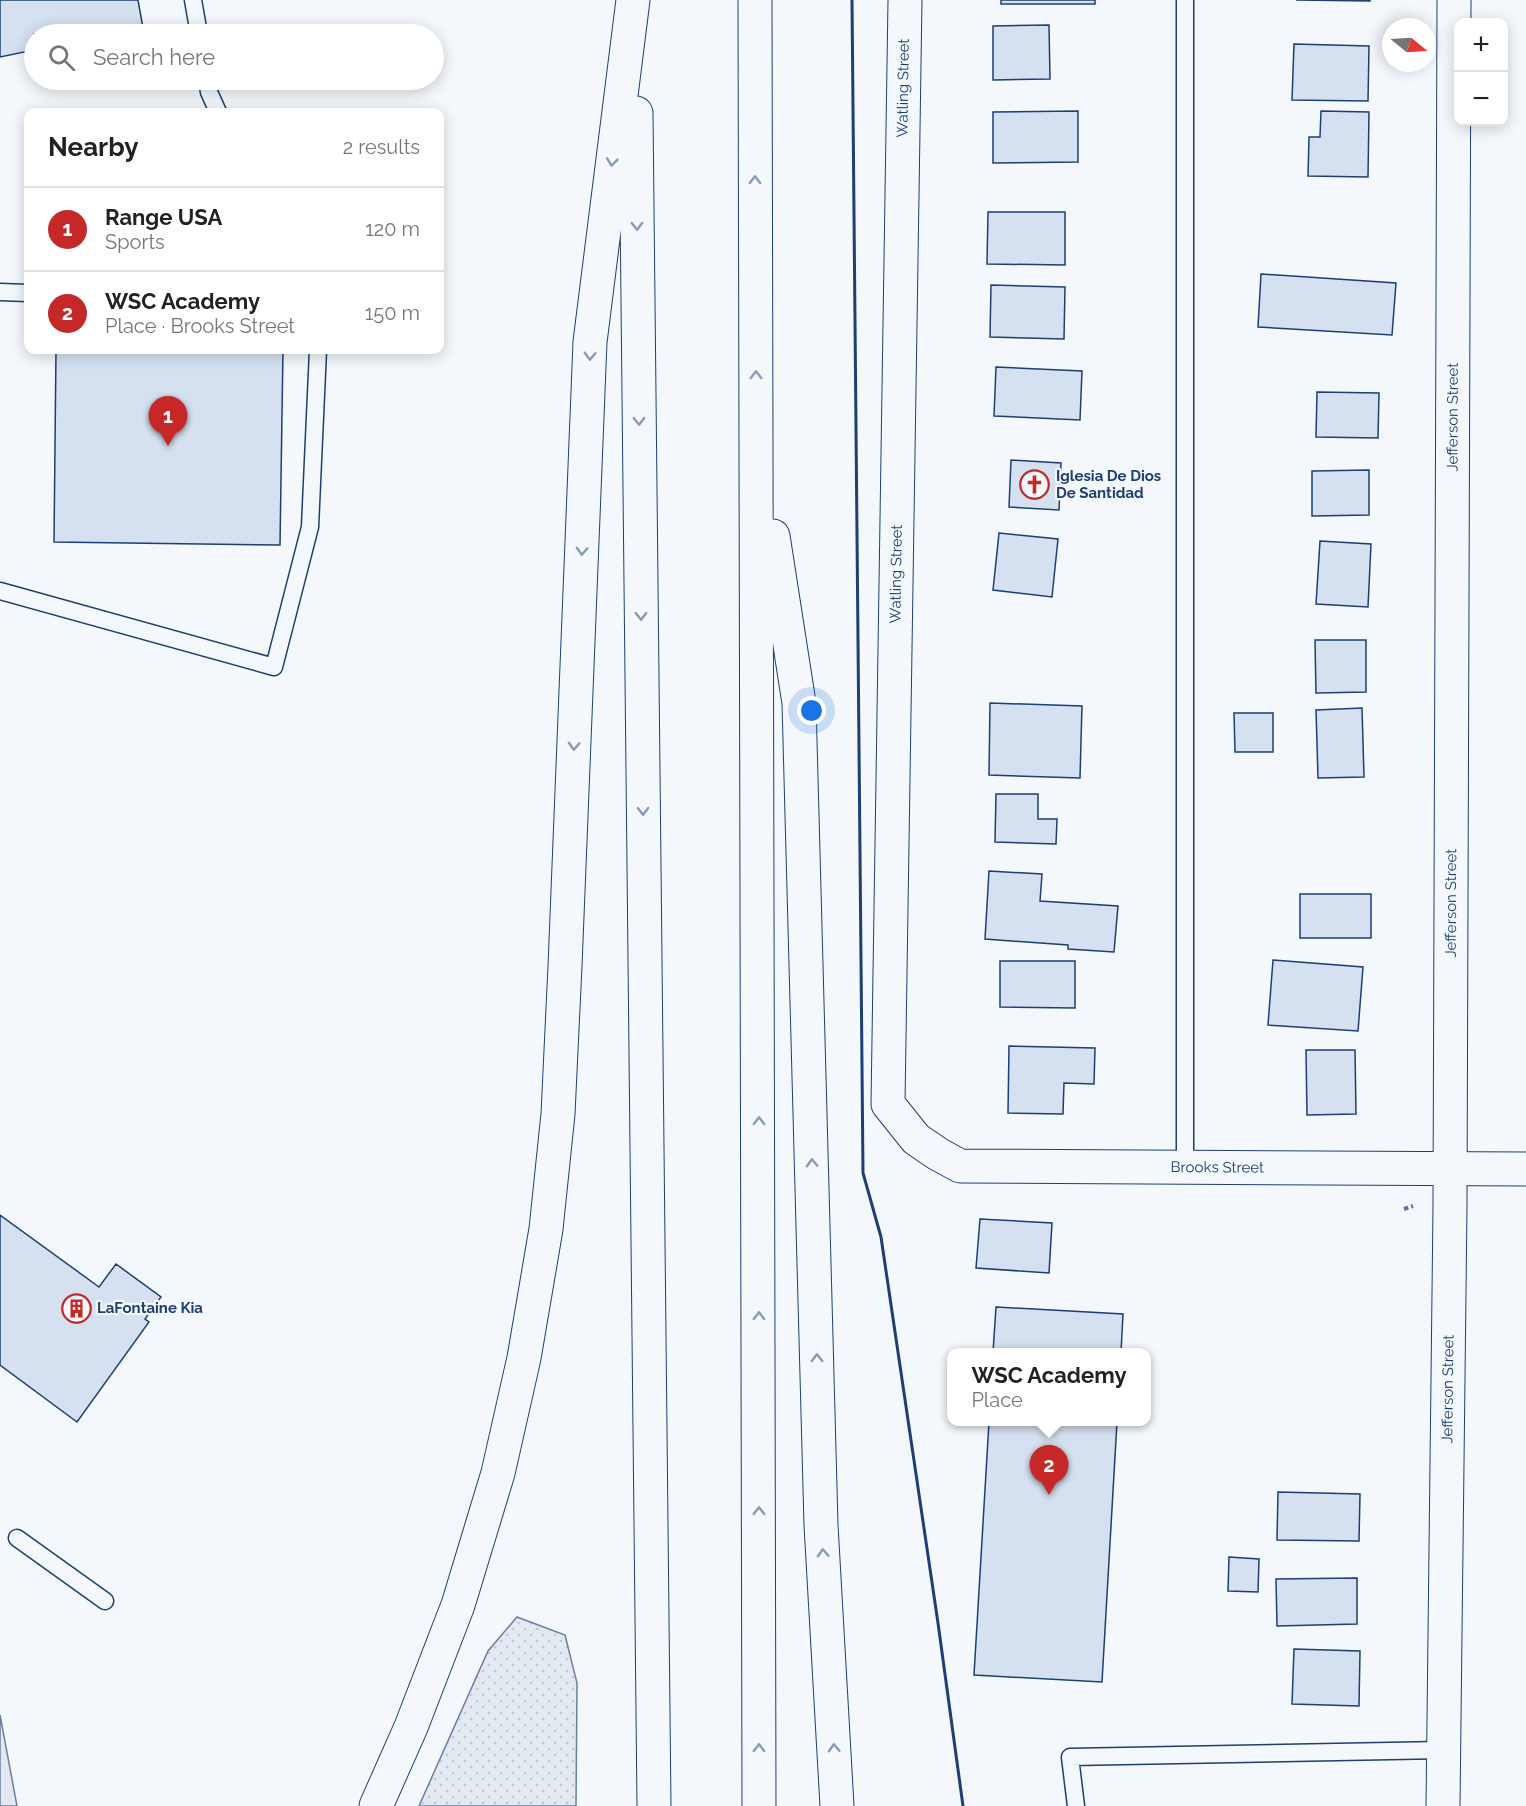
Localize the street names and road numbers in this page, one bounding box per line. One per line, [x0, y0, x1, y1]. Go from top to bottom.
street label: Watling Street [893, 38, 913, 138]
street label: Jefferson Street [1443, 363, 1462, 471]
street label: Watling Street [886, 524, 906, 624]
street label: Jefferson Street [1442, 849, 1460, 957]
street label: Brooks Street [1171, 1158, 1264, 1177]
street label: Jefferson Street [1438, 1335, 1458, 1444]

